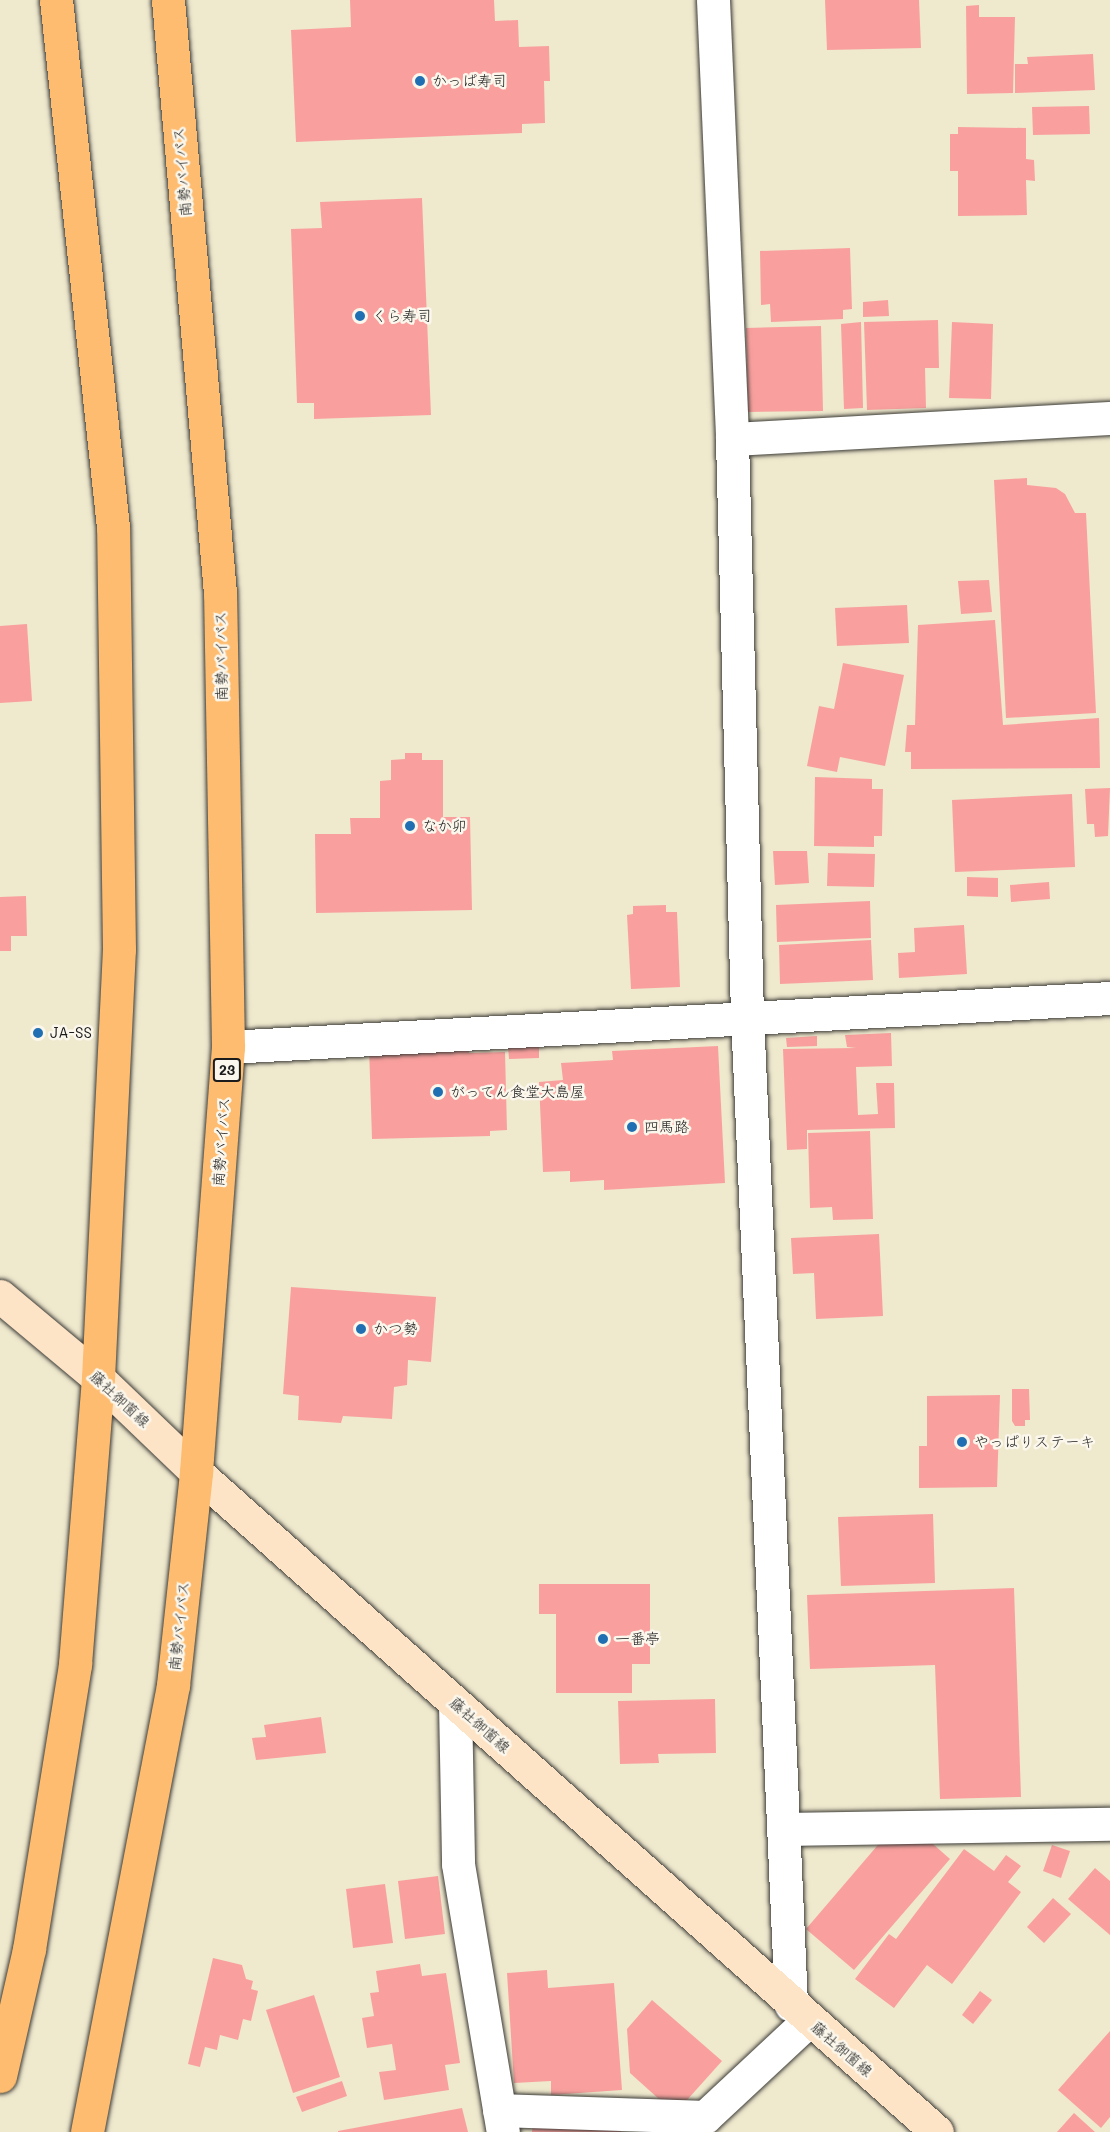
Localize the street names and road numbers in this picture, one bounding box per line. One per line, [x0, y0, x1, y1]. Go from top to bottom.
street label: 南勢バイパス [169, 126, 195, 218]
street label: 南勢バイパス [211, 611, 231, 701]
road number: 23 [212, 1059, 242, 1081]
street label: 南勢バイパス [209, 1096, 233, 1188]
street label: 藤社御薗線 [86, 1367, 154, 1431]
street label: 南勢バイパス [165, 1580, 193, 1672]
street label: 藤社御薗線 [446, 1693, 514, 1757]
street label: 藤社御薗線 [808, 2018, 876, 2080]

